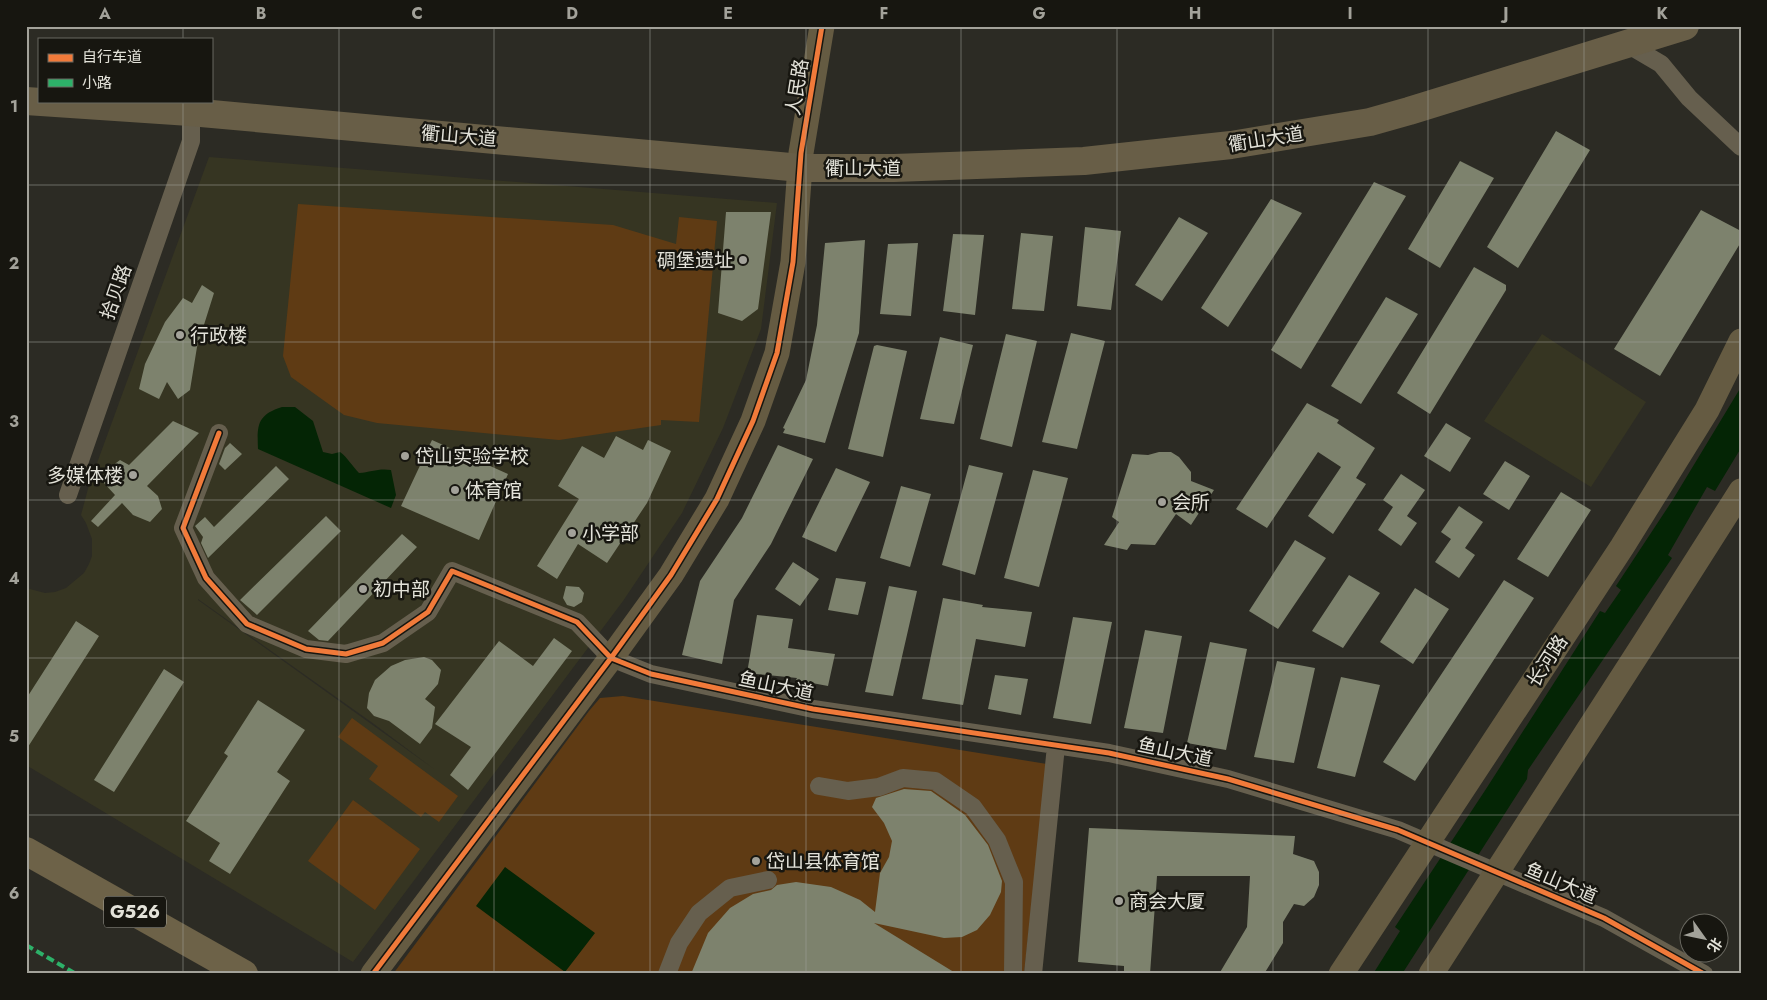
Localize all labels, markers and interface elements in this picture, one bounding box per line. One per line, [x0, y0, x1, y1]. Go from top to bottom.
text: A [98, 2, 111, 25]
text: B [256, 2, 266, 25]
text: C [411, 2, 423, 25]
text: D [566, 2, 578, 25]
text: E [723, 2, 733, 25]
text: F [880, 2, 888, 25]
text: G [1032, 2, 1046, 25]
text: H [1189, 2, 1201, 25]
text: I [1347, 2, 1353, 25]
text: J [1500, 2, 1509, 25]
text: K [1656, 2, 1668, 25]
legend [38, 38, 212, 102]
text: 自行车道 [82, 46, 142, 68]
street label: 人民路 [779, 57, 815, 117]
text: 小路 [82, 72, 112, 94]
text: 1 [10, 95, 18, 118]
street label: 衢山大道 [420, 119, 498, 153]
street label: 衢山大道 [1226, 120, 1306, 158]
street label: 衢山大道 [825, 155, 901, 182]
place label: 碉堡遗址 [657, 247, 733, 274]
text: 2 [9, 252, 19, 275]
marker: 碉堡遗址 [737, 254, 749, 266]
street label: 拾贝路 [94, 261, 138, 323]
place label: 行政楼 [190, 322, 247, 349]
marker: 行政楼 [174, 329, 186, 341]
text: 3 [9, 410, 19, 433]
place label: 岱山实验学校 [415, 443, 529, 470]
marker: 岱山实验学校 [399, 450, 411, 462]
place label: 多媒体楼 [47, 462, 123, 489]
marker: 多媒体楼 [127, 469, 139, 481]
place label: 体育馆 [465, 477, 522, 504]
marker: 体育馆 [449, 484, 461, 496]
place label: 会所 [1172, 489, 1210, 516]
marker: 会所 [1156, 496, 1168, 508]
place label: 小学部 [582, 520, 639, 547]
marker: 小学部 [566, 527, 578, 539]
text: 4 [8, 567, 20, 590]
place label: 初中部 [373, 576, 430, 603]
marker: 初中部 [357, 583, 369, 595]
street label: 长河路 [1520, 630, 1574, 692]
street label: 鱼山大道 [736, 665, 816, 707]
text: 5 [9, 725, 19, 748]
street label: 鱼山大道 [1135, 731, 1215, 773]
place label: 岱山县体育馆 [766, 848, 880, 875]
marker: 岱山县体育馆 [750, 855, 762, 867]
street label: 鱼山大道 [1521, 856, 1601, 910]
text: 6 [9, 882, 19, 905]
place label: 商会大厦 [1129, 888, 1205, 915]
marker: 商会大厦 [1113, 895, 1125, 907]
road number: G526 [104, 896, 166, 928]
north arrow [1680, 912, 1730, 962]
text: 北 [1703, 934, 1727, 956]

